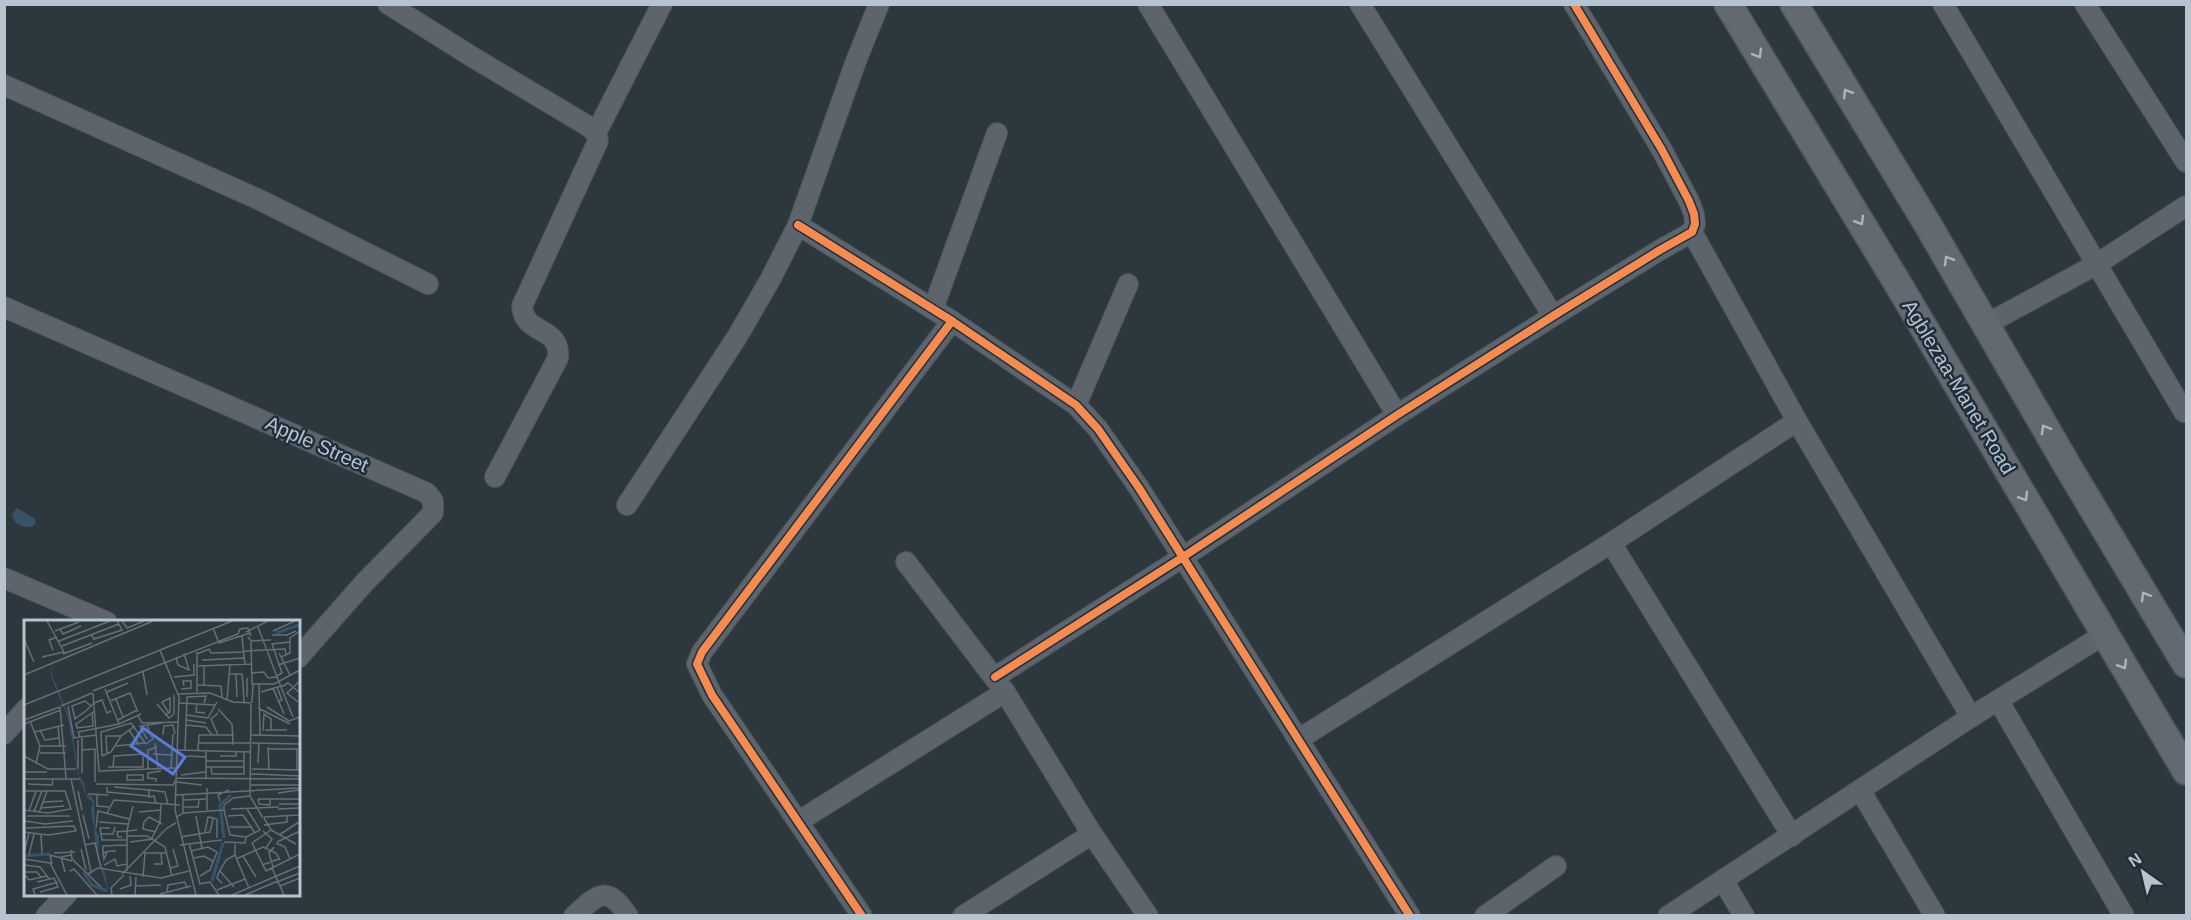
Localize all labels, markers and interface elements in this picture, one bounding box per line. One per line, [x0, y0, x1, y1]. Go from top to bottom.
one-way arrow [1751, 48, 1762, 59]
one-way arrow [1844, 88, 1855, 99]
one-way arrow [1852, 215, 1864, 225]
one-way arrow [1943, 256, 1955, 266]
street label: Agblezaa-Manet Road [1898, 296, 2020, 478]
street label: Apple Street [262, 412, 372, 477]
one-way arrow [2041, 424, 2052, 435]
one-way arrow [2016, 491, 2028, 501]
one-way arrow [2141, 592, 2153, 602]
inset map [24, 620, 300, 896]
one-way arrow [2116, 659, 2128, 669]
north arrow [2113, 842, 2173, 902]
text: N [2125, 850, 2144, 870]

